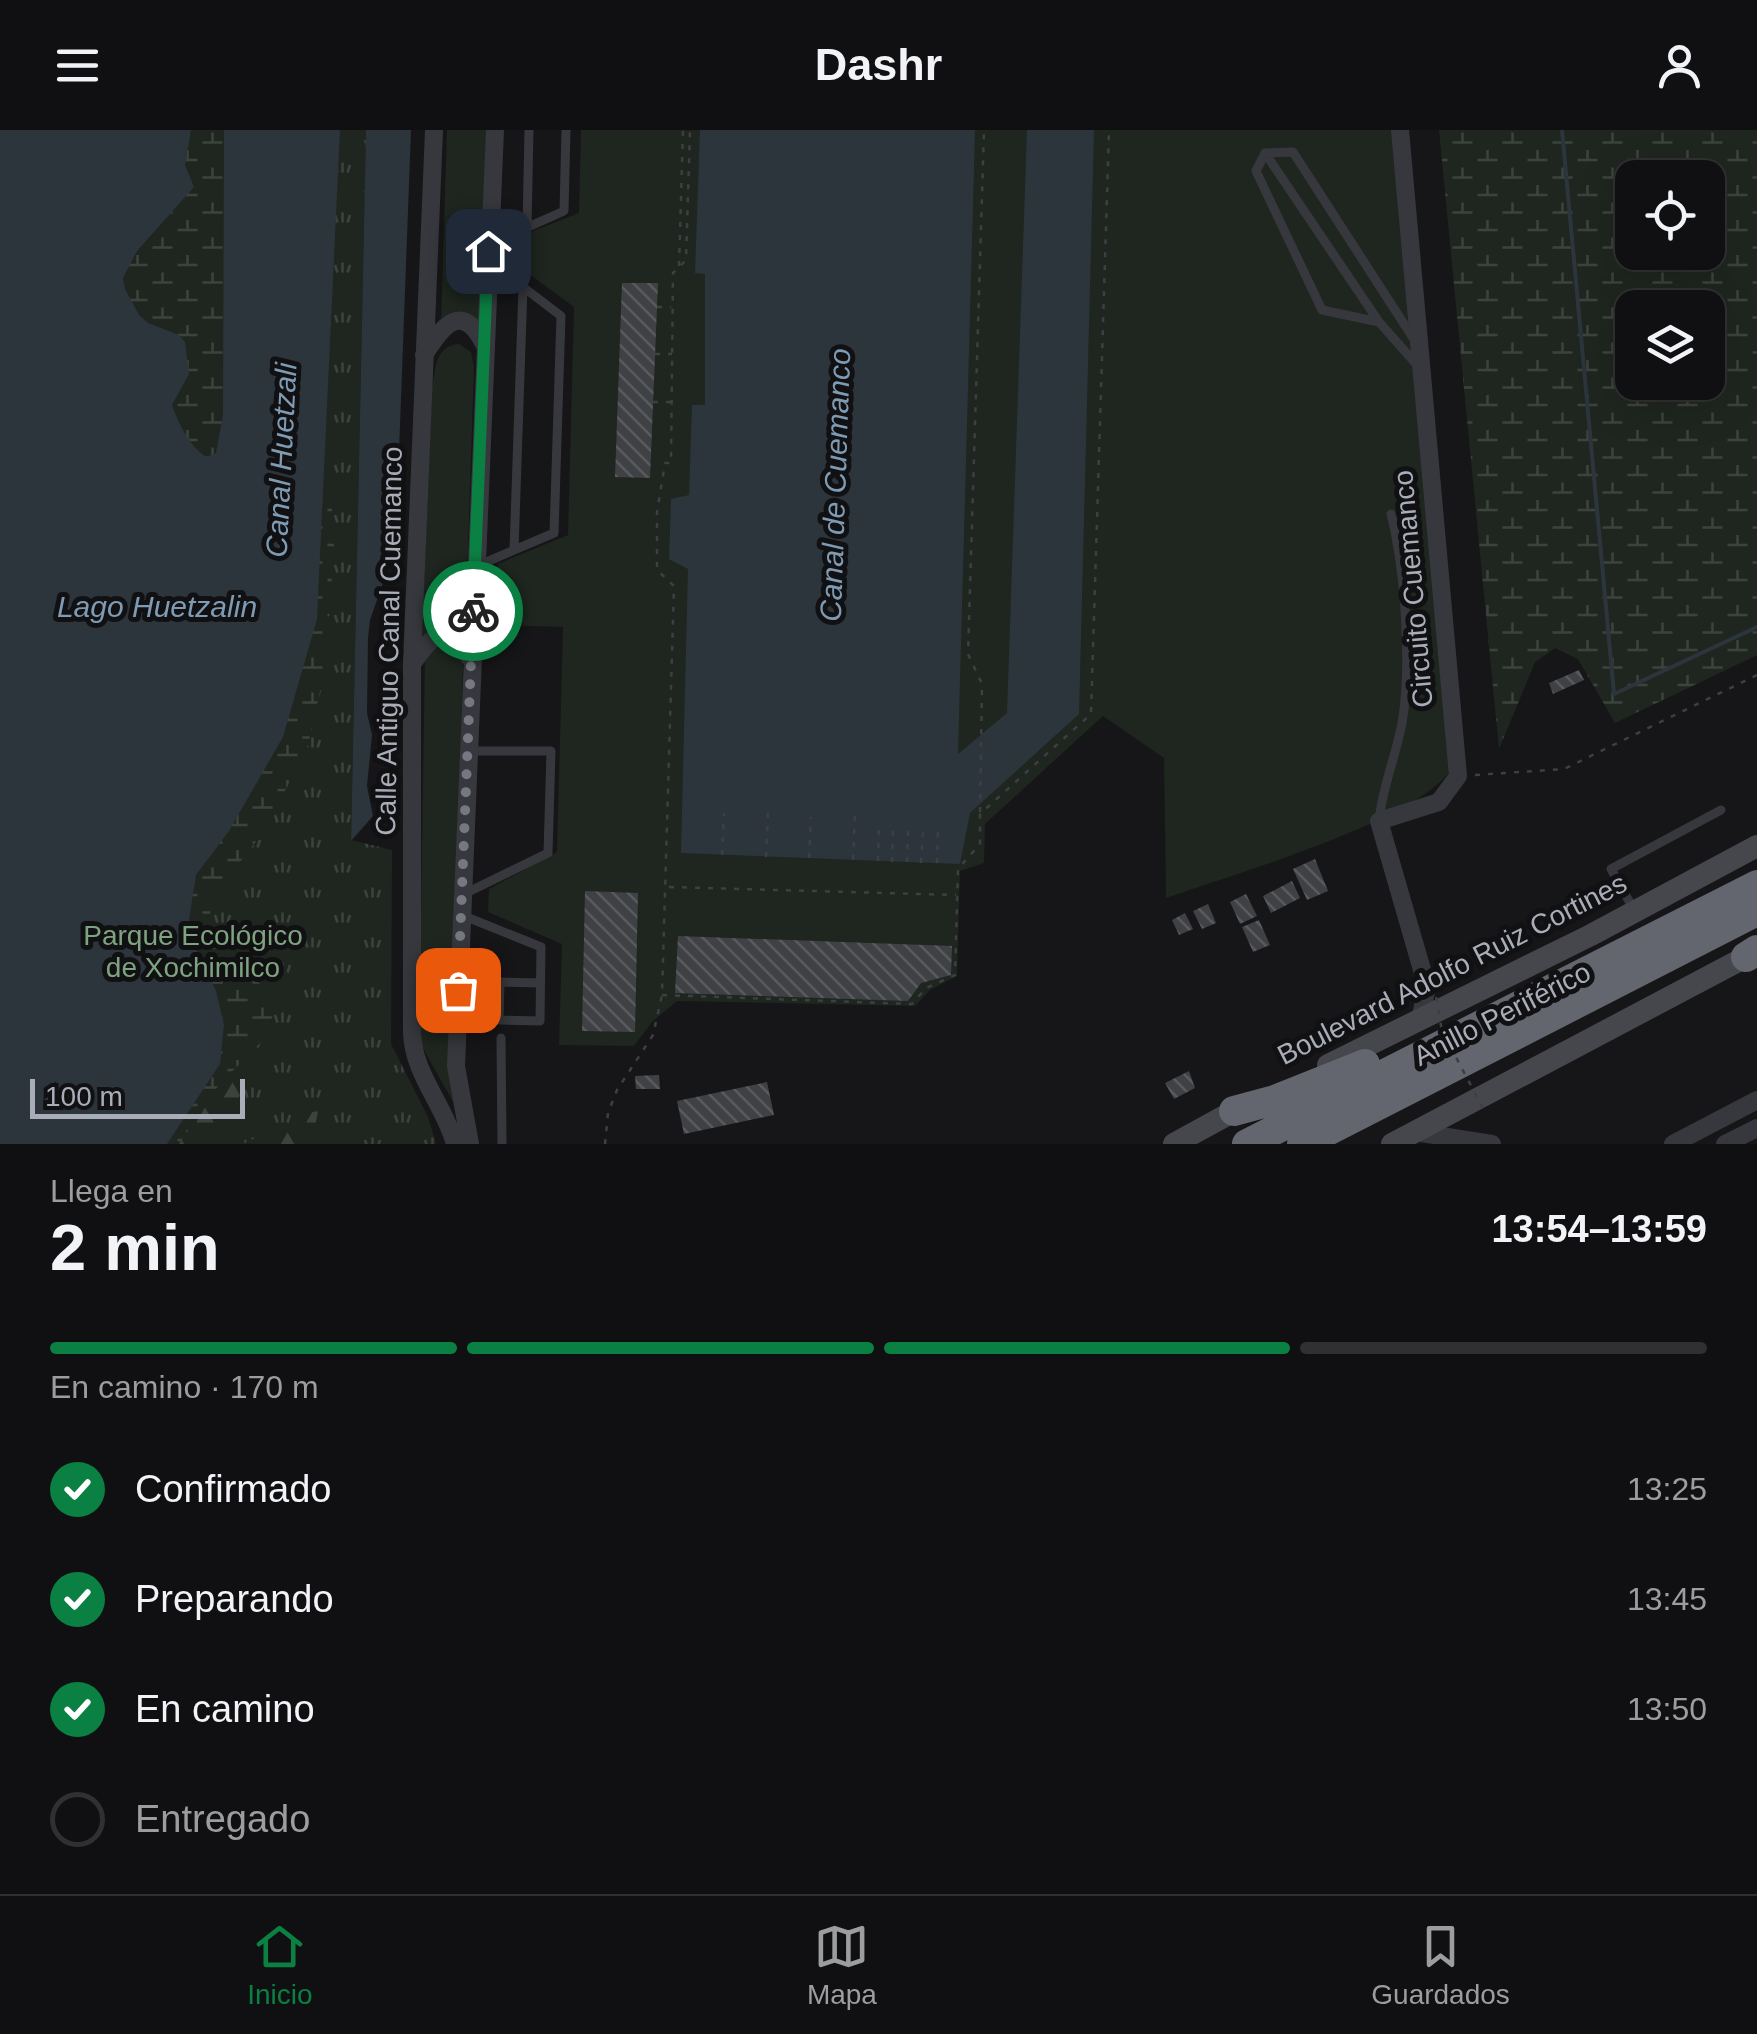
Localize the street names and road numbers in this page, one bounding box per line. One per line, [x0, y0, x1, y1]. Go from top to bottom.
street label: Calle Antiguo Canal Cuemanco [370, 446, 408, 836]
street label: Circuito Cuemanco [1387, 469, 1439, 709]
street label: Boulevard Adolfo Ruiz Cortines [1272, 867, 1632, 1071]
street label: Anillo Periférico [1408, 956, 1596, 1072]

